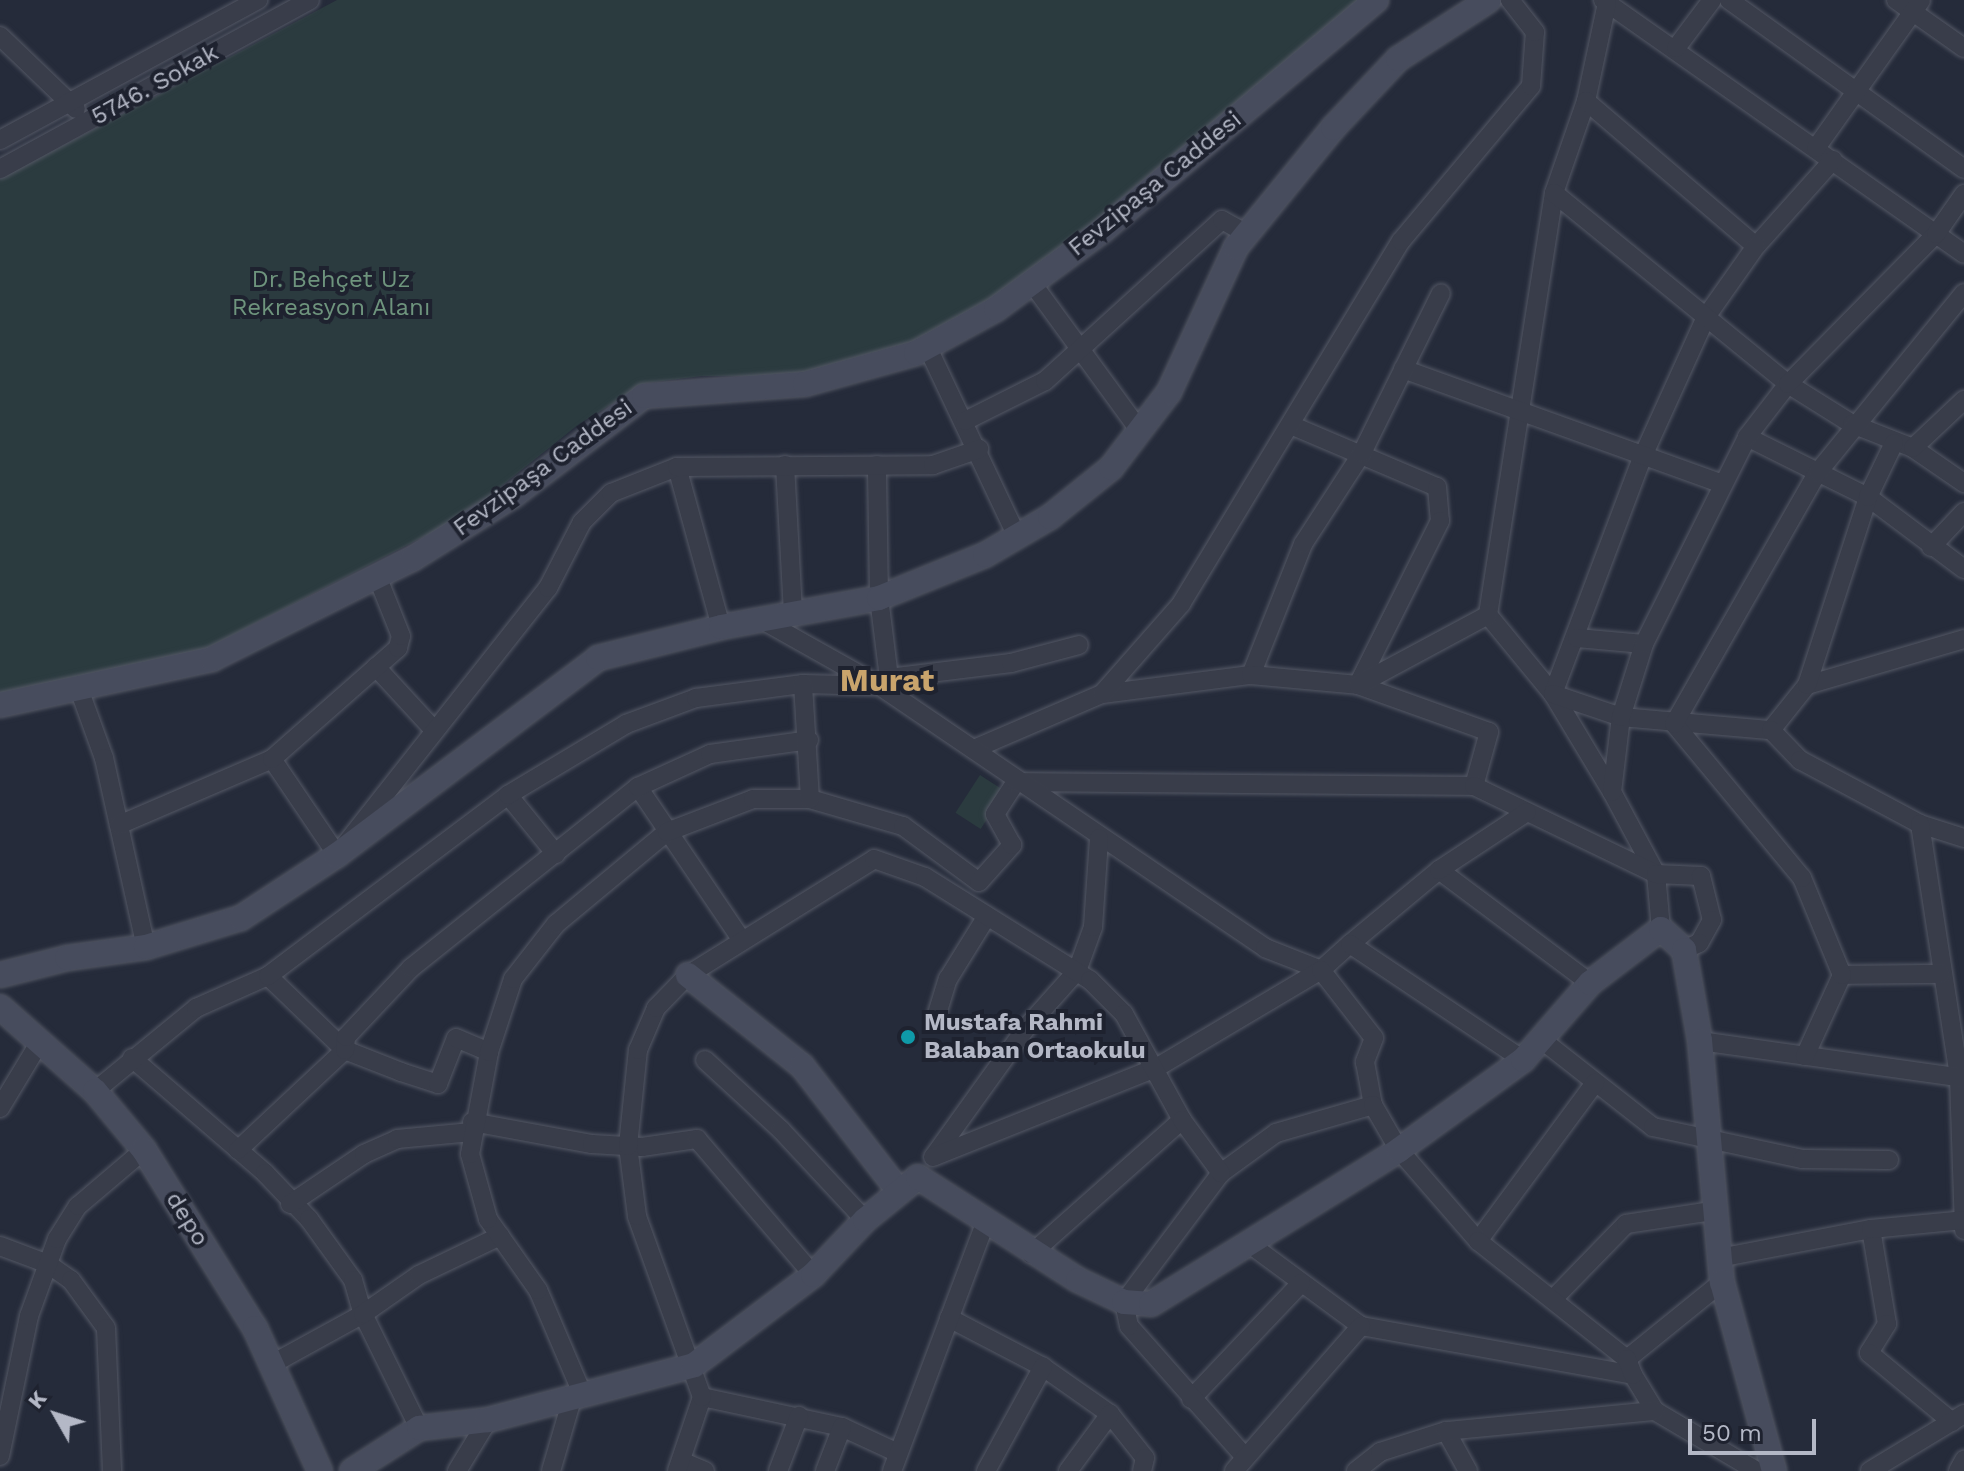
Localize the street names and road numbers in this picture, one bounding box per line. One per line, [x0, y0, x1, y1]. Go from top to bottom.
street label: 5746. Sokak [87, 38, 223, 132]
street label: Fevzipaşa Caddesi [1063, 105, 1247, 263]
street label: Fevzipaşa Caddesi [448, 393, 638, 543]
street label: depo [159, 1187, 215, 1251]

